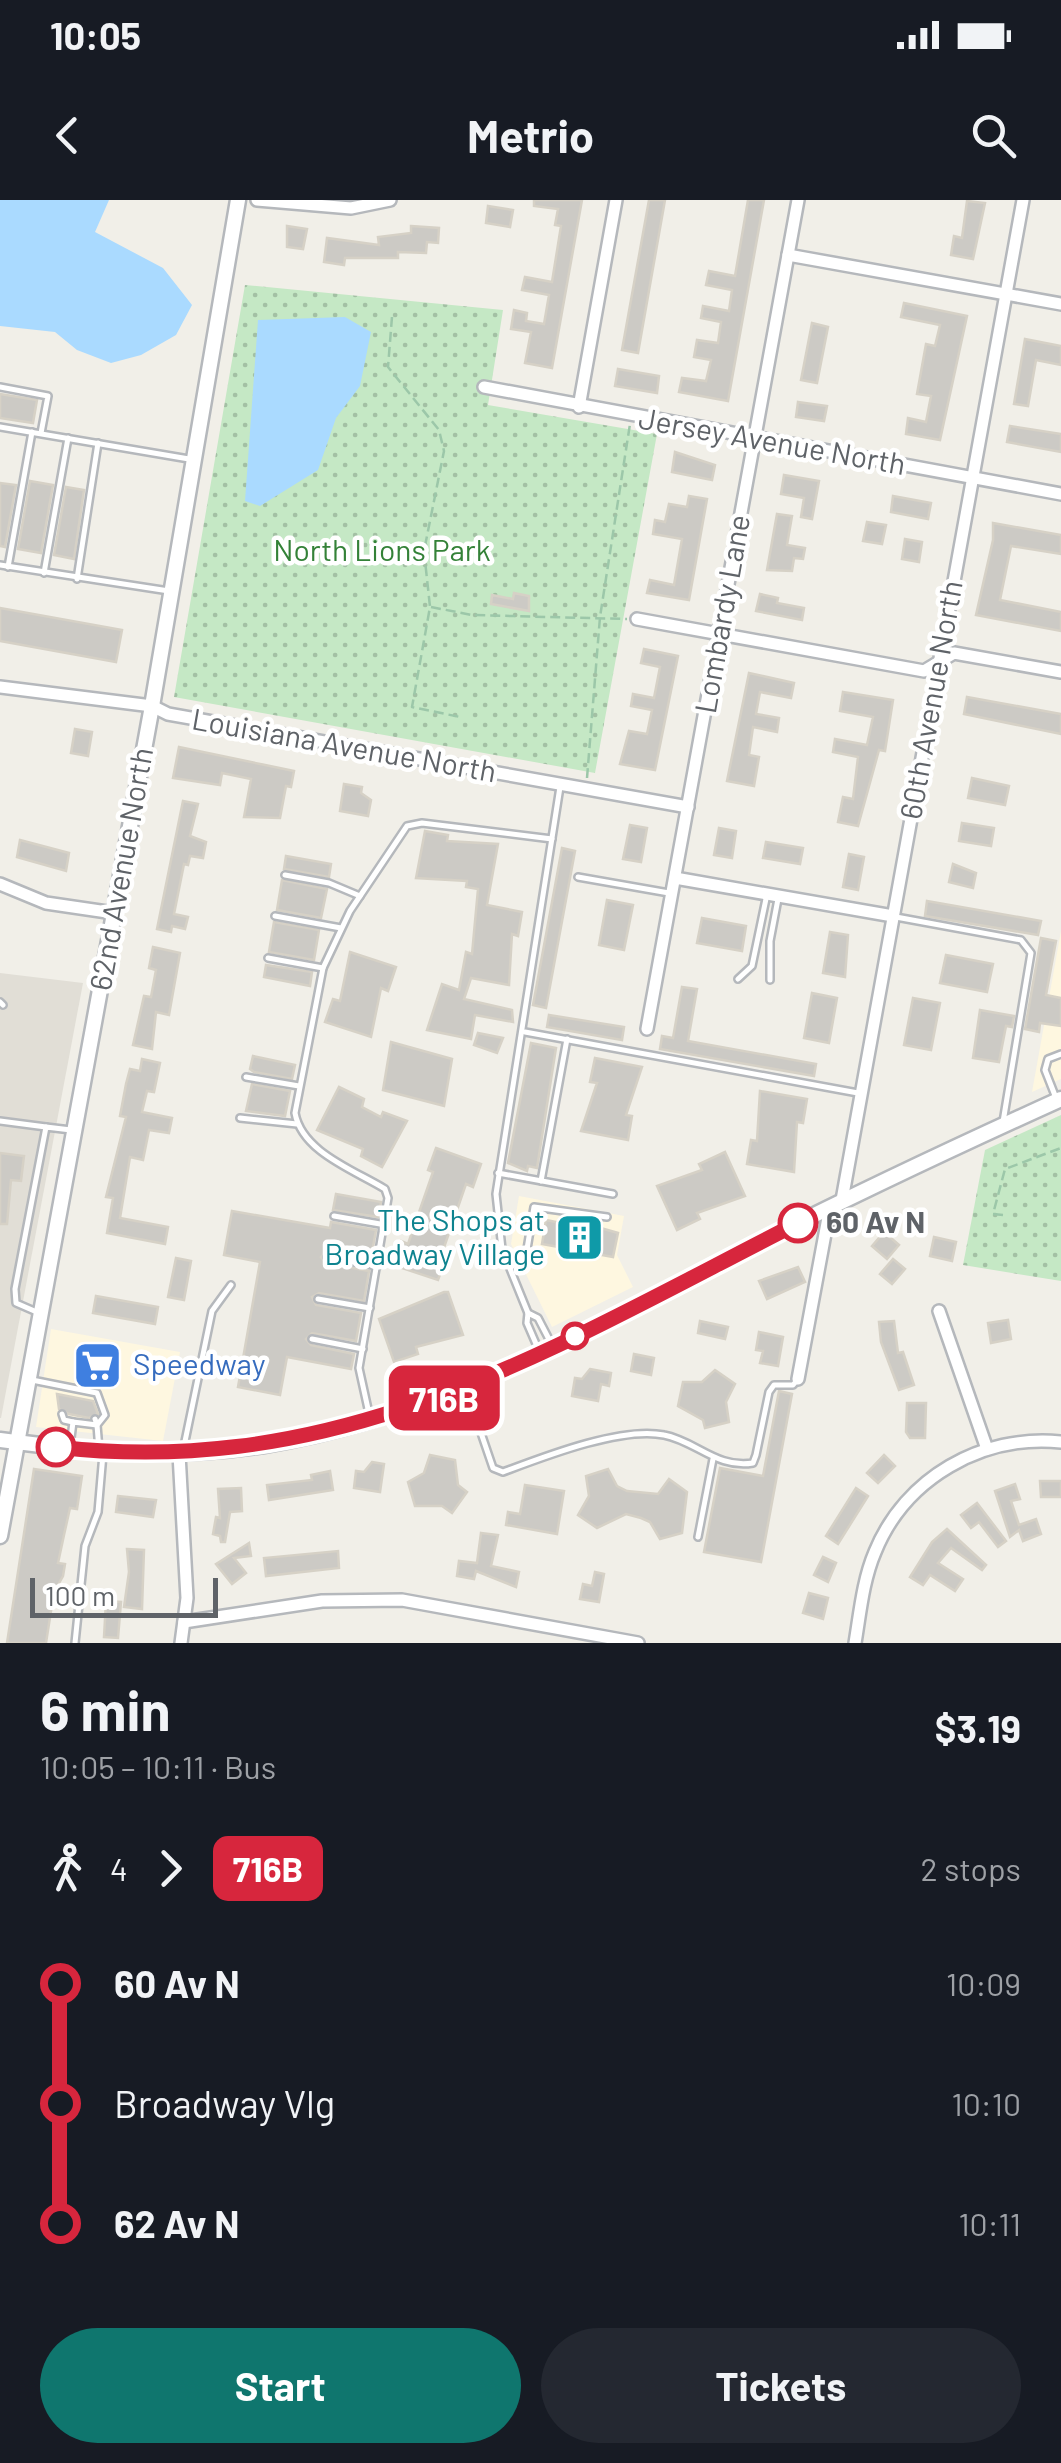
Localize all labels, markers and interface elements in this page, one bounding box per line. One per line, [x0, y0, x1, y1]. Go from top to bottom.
text: 10:05 [50, 12, 141, 58]
icon: back [40, 108, 95, 163]
text: Metrio [467, 108, 594, 162]
icon: search [966, 108, 1021, 163]
street label: Jersey Avenue North [636, 399, 909, 481]
street label: Lombardy Lane [686, 511, 756, 716]
park label: North Lions Park [273, 531, 491, 567]
street label: 60th Avenue North [891, 577, 969, 822]
street label: Louisiana Avenue North [189, 700, 499, 789]
street label: 62nd Avenue North [81, 744, 159, 993]
place label: The Shops at Broadway Village [325, 1201, 545, 1271]
place label: 60 Av N [826, 1203, 925, 1239]
marker: 60 Av N [779, 1204, 817, 1242]
building icon: The Shops at Broadway Village [554, 1212, 606, 1264]
unlabelled marker [562, 1323, 588, 1349]
supermarket icon: Speedway [72, 1339, 124, 1391]
place label: Speedway [133, 1345, 266, 1381]
line badge: 716B [374, 1366, 514, 1430]
text: 716B [409, 1377, 479, 1419]
unlabelled marker [37, 1428, 75, 1466]
scale bar [30, 1573, 218, 1618]
text: 100 m [45, 1578, 115, 1612]
text: 6 min [40, 1676, 171, 1742]
text: $3.19 [935, 1705, 1021, 1751]
text: 10:05 – 10:11 · Bus [40, 1747, 276, 1785]
icon: walk [40, 1841, 95, 1896]
icon: forward [143, 1841, 198, 1896]
text: 716B [233, 1847, 303, 1889]
text: 4 [110, 1849, 128, 1887]
text: 2 stops [920, 1849, 1021, 1887]
text: 60 Av N [114, 1960, 240, 2006]
text: 10:09 [946, 1964, 1021, 2002]
text: Broadway Vlg [114, 2080, 335, 2126]
text: 10:10 [952, 2084, 1021, 2122]
text: 62 Av N [114, 2200, 239, 2246]
text: 10:11 [958, 2204, 1021, 2242]
button: Start [40, 2328, 521, 2443]
button: Tickets [541, 2328, 1021, 2443]

